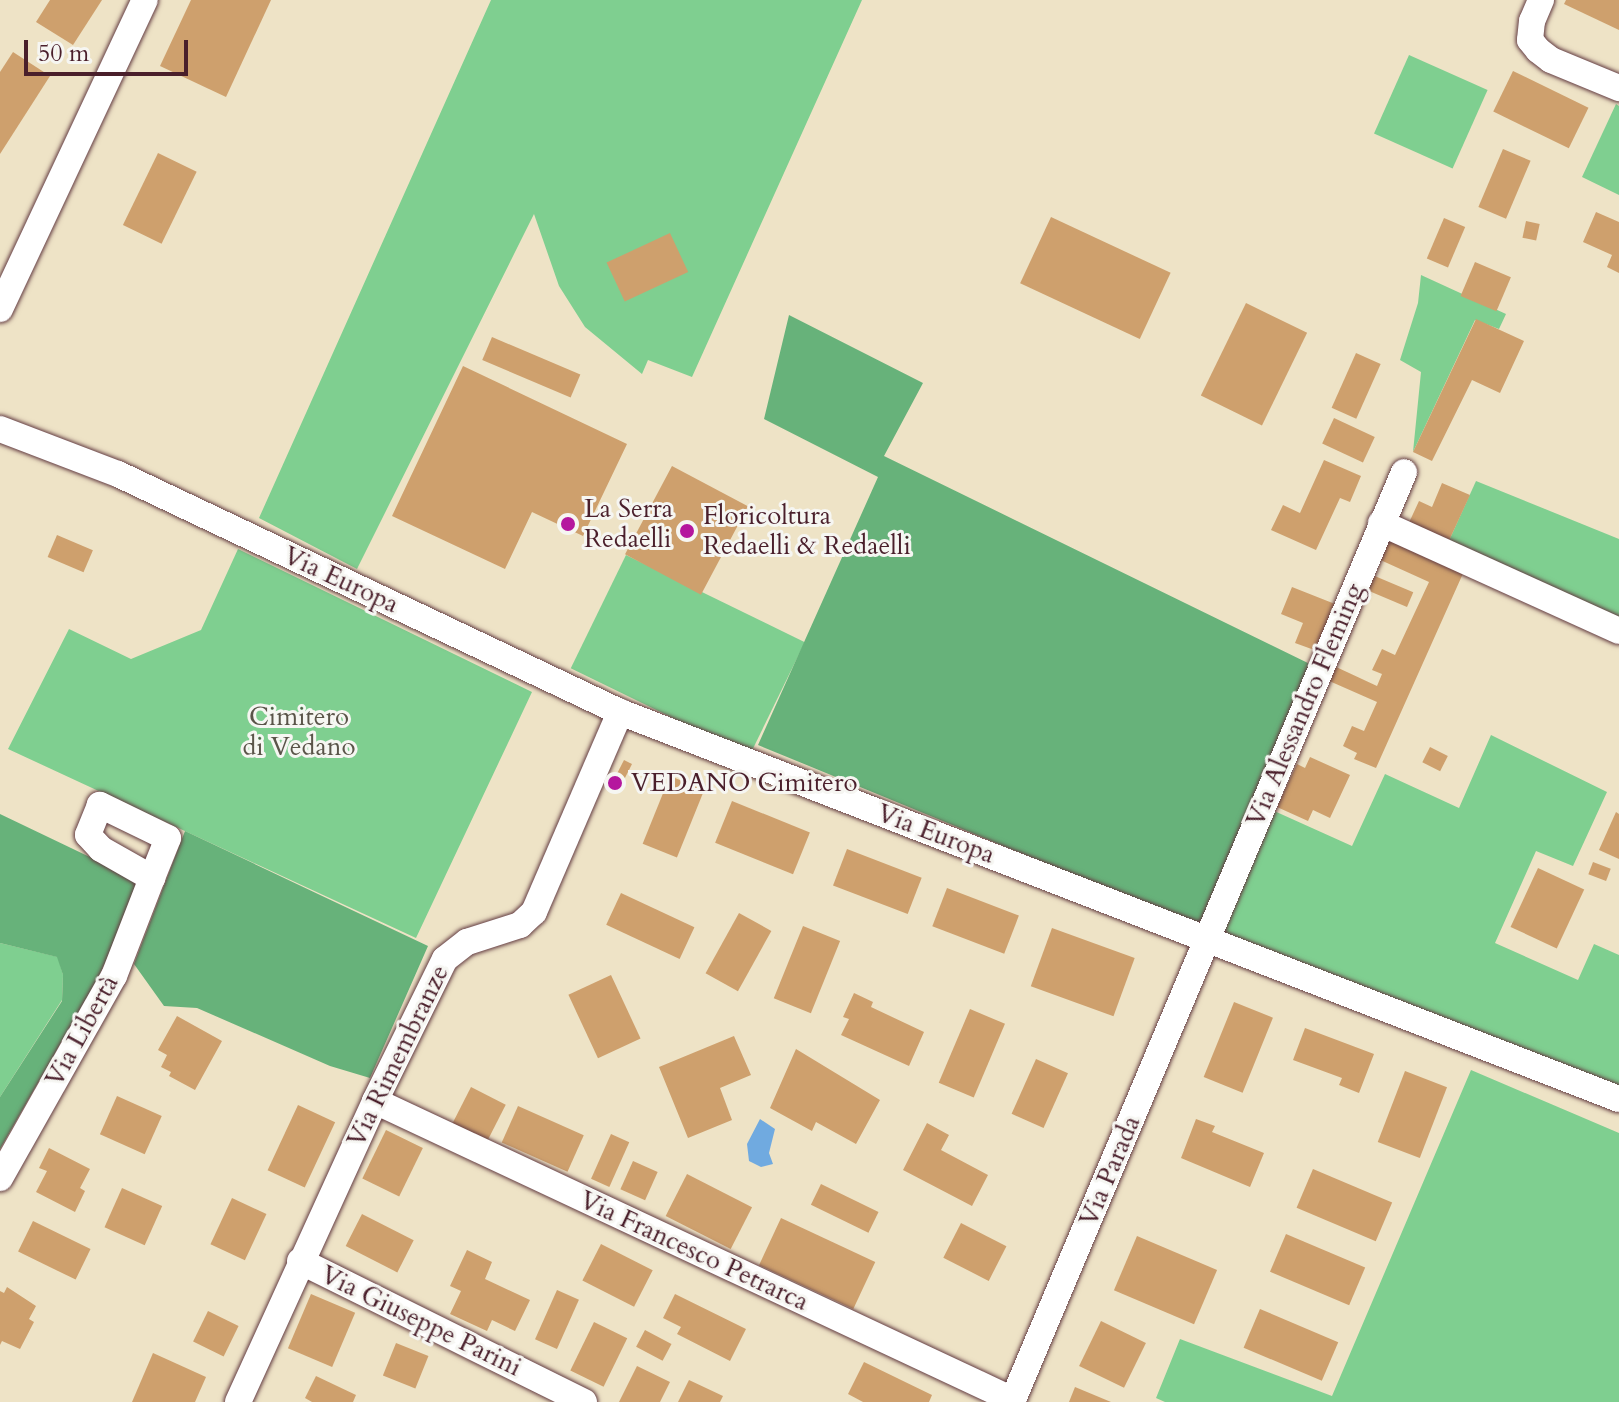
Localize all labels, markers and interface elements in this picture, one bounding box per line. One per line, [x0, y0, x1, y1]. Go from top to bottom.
scale bar [28, 24, 192, 74]
text: 50 m [38, 37, 89, 70]
place label: La Serra Redaelli [584, 493, 673, 554]
place label: Floricoltura Redaelli & Redaelli [703, 500, 911, 562]
marker: La Serra Redaelli [559, 515, 577, 533]
marker: Floricoltura Redaelli & Redaelli [678, 522, 696, 540]
street label: Via Europa [278, 540, 404, 620]
street label: Via Alessandro Fleming [1240, 579, 1370, 831]
park label: Cimitero di Vedano [243, 701, 355, 762]
place label: VEDANO Cimitero [631, 767, 857, 799]
marker: VEDANO Cimitero [606, 774, 624, 792]
street label: Via Europa [873, 797, 999, 871]
street label: Via Rimembranze [340, 960, 456, 1152]
street label: Via Libertà [39, 970, 125, 1092]
street label: Via Parada [1073, 1111, 1147, 1231]
street label: Via Francesco Petrarca [575, 1184, 813, 1318]
street label: Via Giuseppe Parini [316, 1259, 526, 1383]

